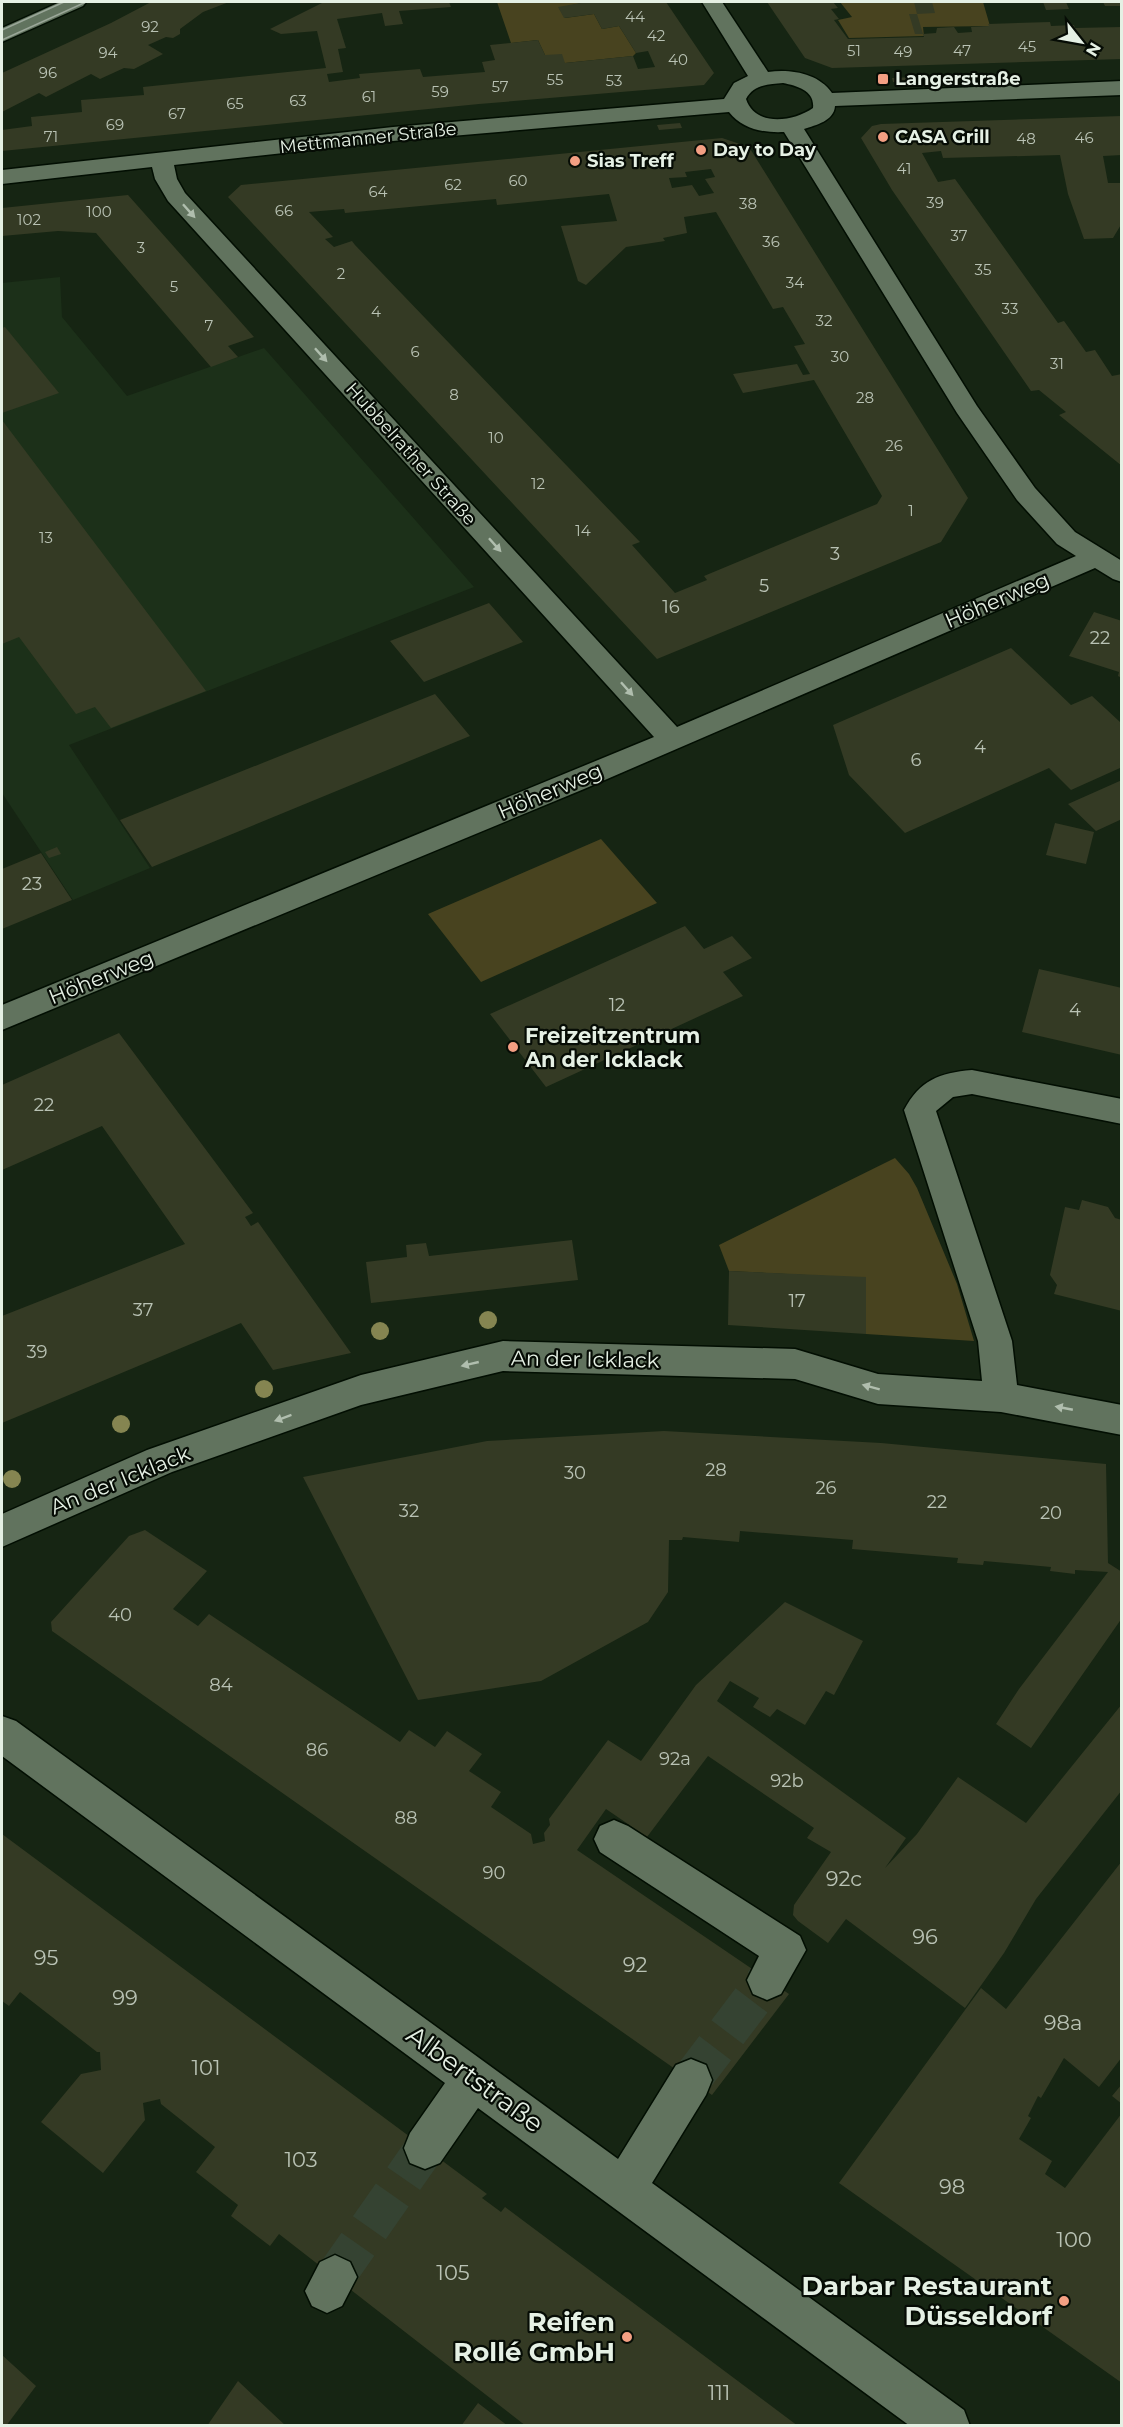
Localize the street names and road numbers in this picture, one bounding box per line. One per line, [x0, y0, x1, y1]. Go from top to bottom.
street label: Mettmanner Straße [279, 118, 458, 158]
street label: Hubbelrather Straße [341, 378, 481, 530]
street label: Höherweg [941, 567, 1053, 633]
street label: Höherweg [494, 758, 606, 824]
street label: Höherweg [45, 945, 157, 1009]
street label: An der Icklack [511, 1345, 660, 1373]
street label: An der Icklack [47, 1440, 194, 1519]
street label: Albertstraße [400, 2019, 550, 2139]

